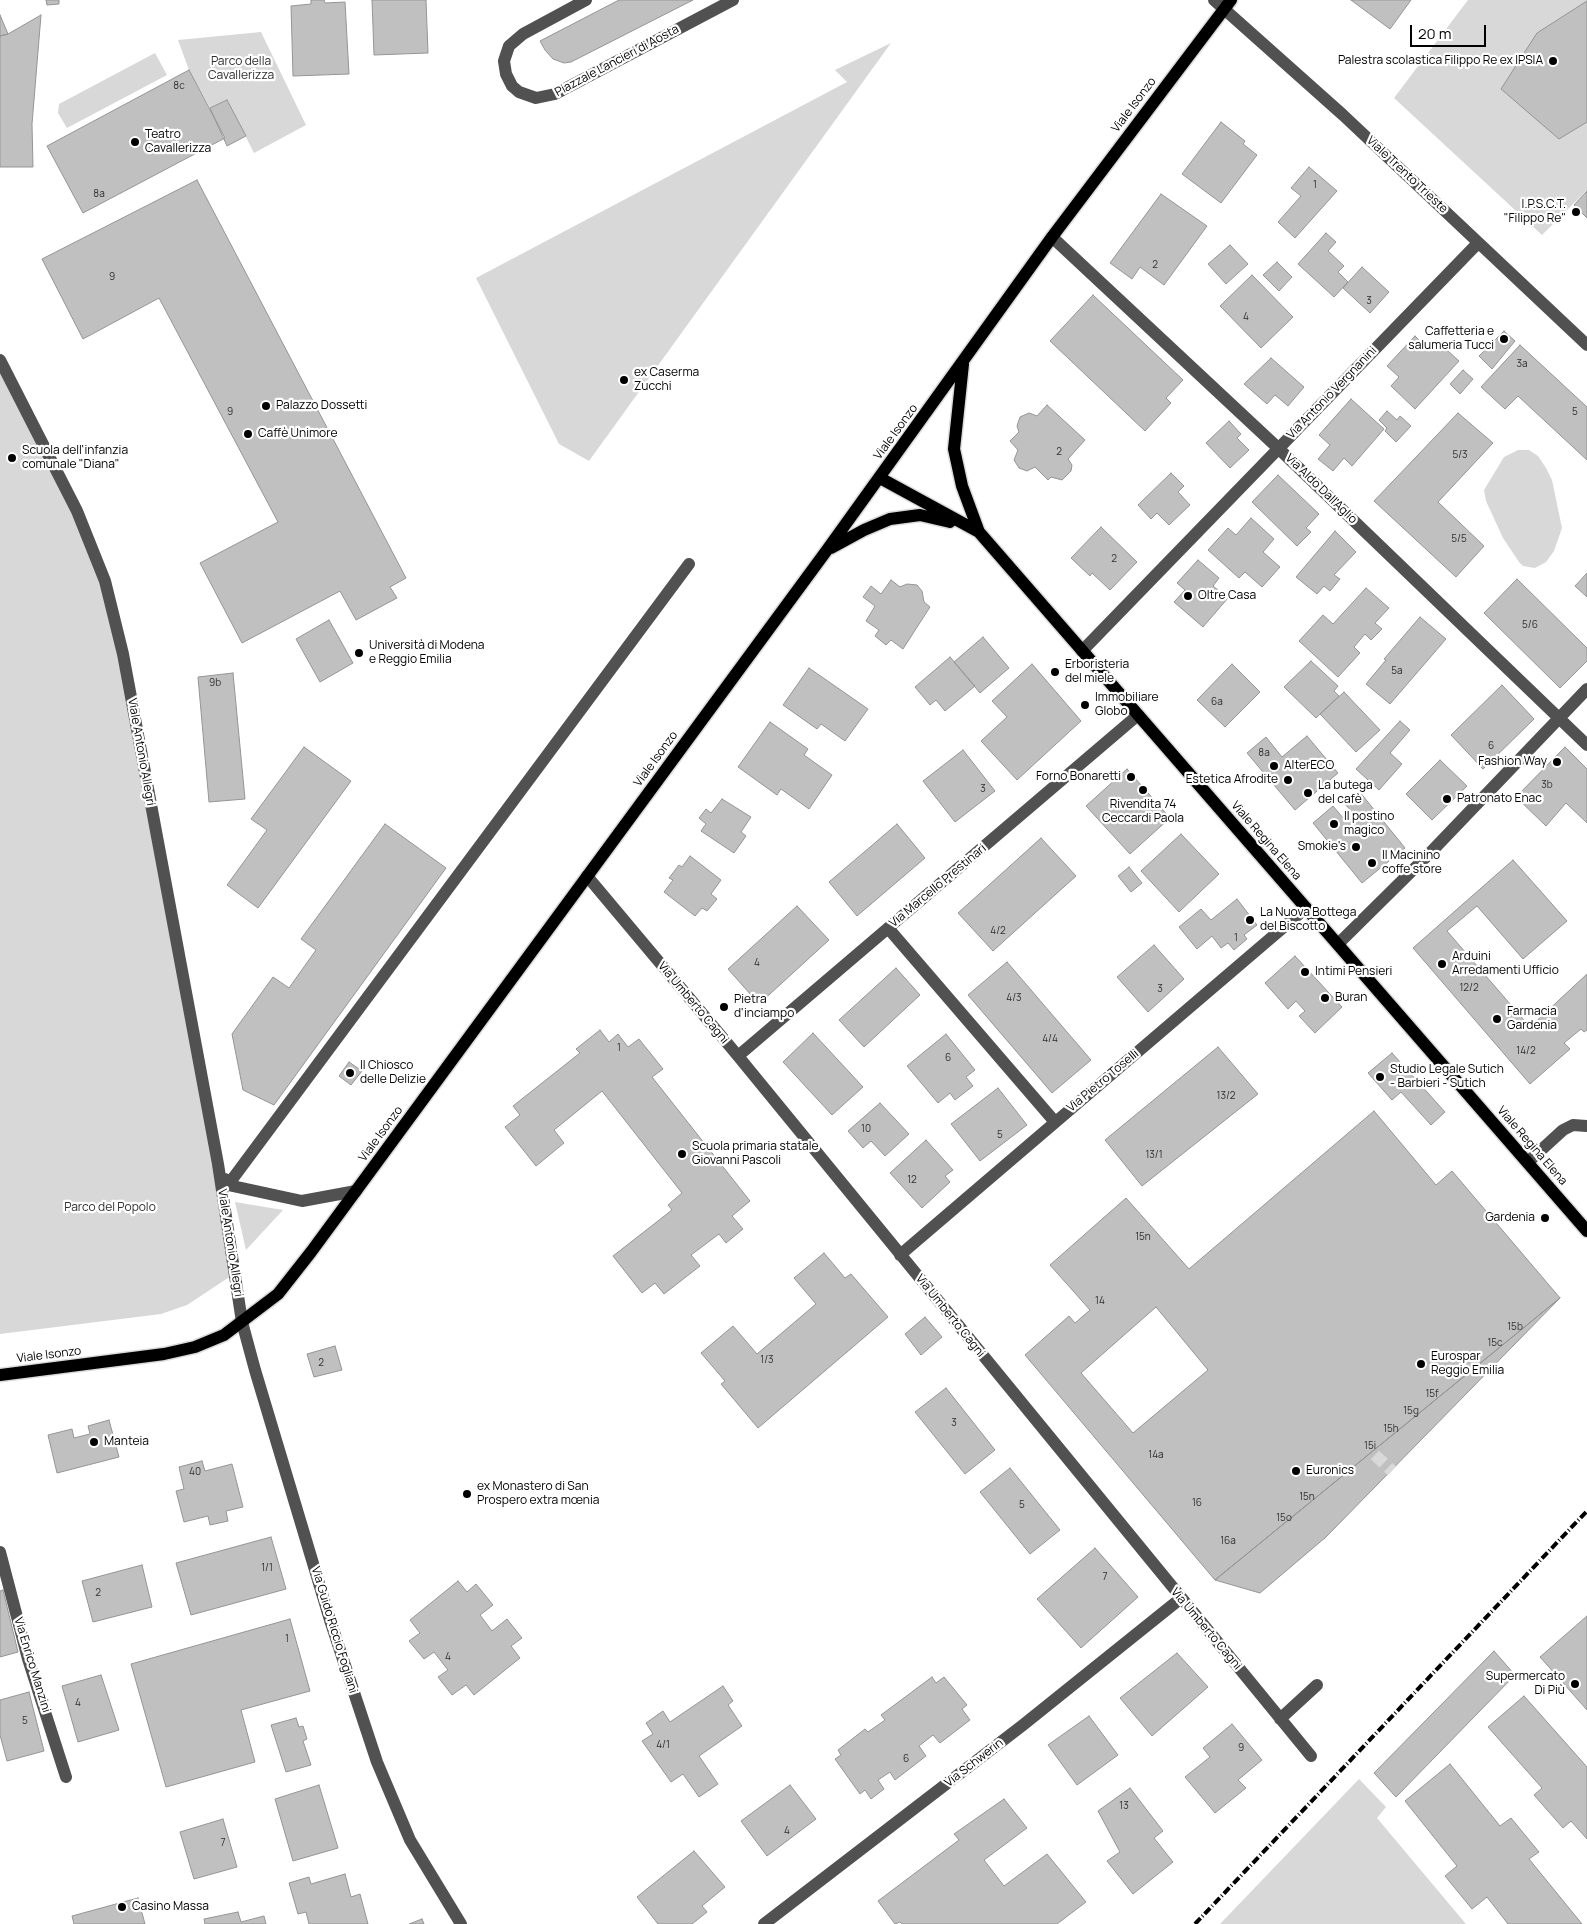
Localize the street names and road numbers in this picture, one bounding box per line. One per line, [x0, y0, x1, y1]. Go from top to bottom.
street label: Piazzale Lancieri di Aosta [553, 22, 681, 100]
street label: Viale Isonzo [1109, 75, 1159, 135]
street label: Viale Trento Trieste [1363, 134, 1451, 216]
street label: Via Antonio Vergnanini [1284, 344, 1380, 442]
street label: Viale Isonzo [871, 401, 921, 463]
street label: Via Aldo Dall'Aglio [1282, 451, 1360, 527]
street label: Viale Antonio Allegri [124, 697, 158, 807]
street label: Viale Isonzo [631, 728, 681, 790]
street label: Viale Regina Elena [1228, 799, 1304, 883]
street label: Via Marcello Prestinari [887, 841, 989, 931]
street label: Via Umberto Cagni [655, 959, 731, 1047]
street label: Via Pietro Toselli [1064, 1047, 1142, 1115]
street label: Viale Isonzo [356, 1103, 406, 1165]
street label: Viale Regina Elena [1494, 1104, 1570, 1188]
street label: Viale Antonio Allegri [214, 1188, 246, 1298]
street label: Via Umberto Cagni [912, 1272, 988, 1360]
street label: Viale Isonzo [16, 1344, 82, 1366]
street label: Via Guido Riccio Fogliani [308, 1565, 360, 1695]
street label: Via Umberto Cagni [1168, 1585, 1244, 1673]
street label: Via Enrico Manzini [11, 1616, 53, 1714]
street label: Via Schwerin [942, 1736, 1006, 1790]

